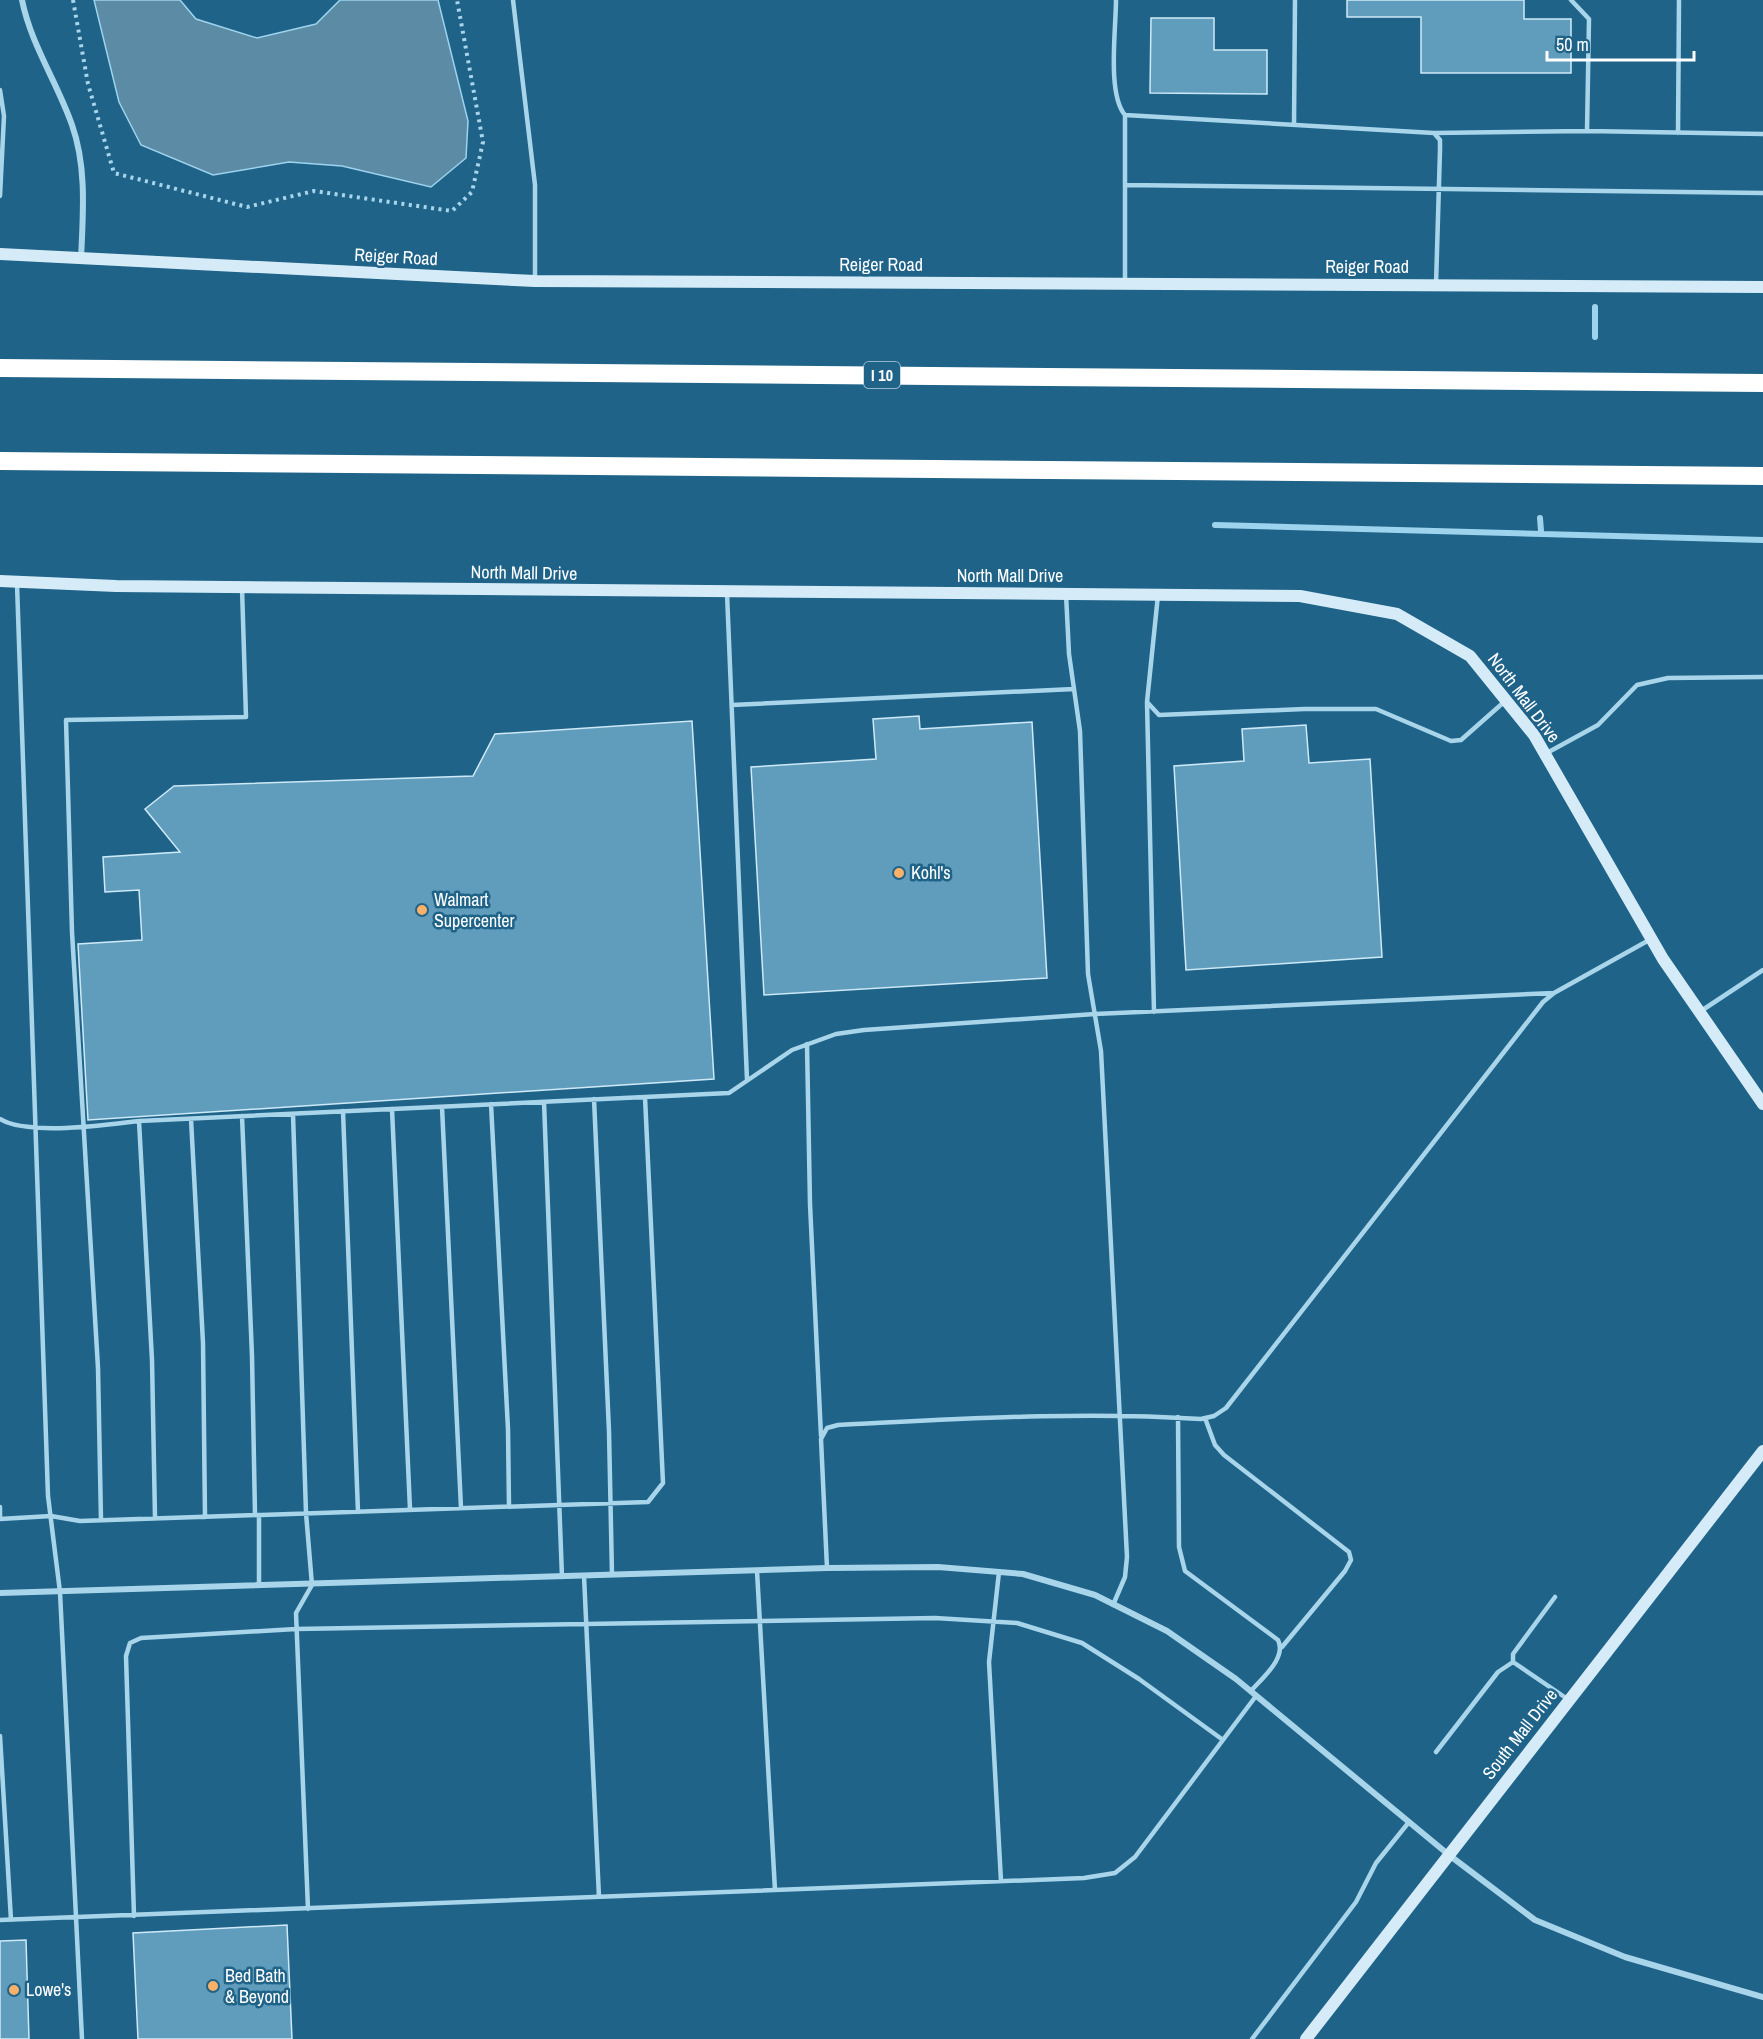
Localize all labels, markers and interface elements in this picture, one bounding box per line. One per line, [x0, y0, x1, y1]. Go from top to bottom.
scale bar [1547, 24, 1694, 62]
text: 50 m [1556, 32, 1589, 57]
street label: Reiger Road [354, 242, 438, 271]
street label: Reiger Road [839, 252, 923, 277]
street label: Reiger Road [1325, 254, 1409, 279]
road number: I 10 [864, 362, 900, 388]
street label: North Mall Drive [470, 559, 578, 586]
street label: North Mall Drive [957, 563, 1063, 588]
street label: North Mall Drive [1482, 648, 1566, 748]
place label: Kohl's [911, 860, 951, 885]
marker: Kohl's [892, 866, 906, 880]
place label: Walmart Supercenter [434, 887, 514, 933]
marker: Walmart Supercenter [415, 903, 429, 917]
street label: South Mall Drive [1476, 1683, 1563, 1784]
place label: Bed Bath & Beyond [225, 1963, 289, 2009]
place label: Lowe's [26, 1977, 72, 2002]
marker: Bed Bath & Beyond [206, 1979, 220, 1993]
marker: Lowe's [7, 1983, 21, 1997]

